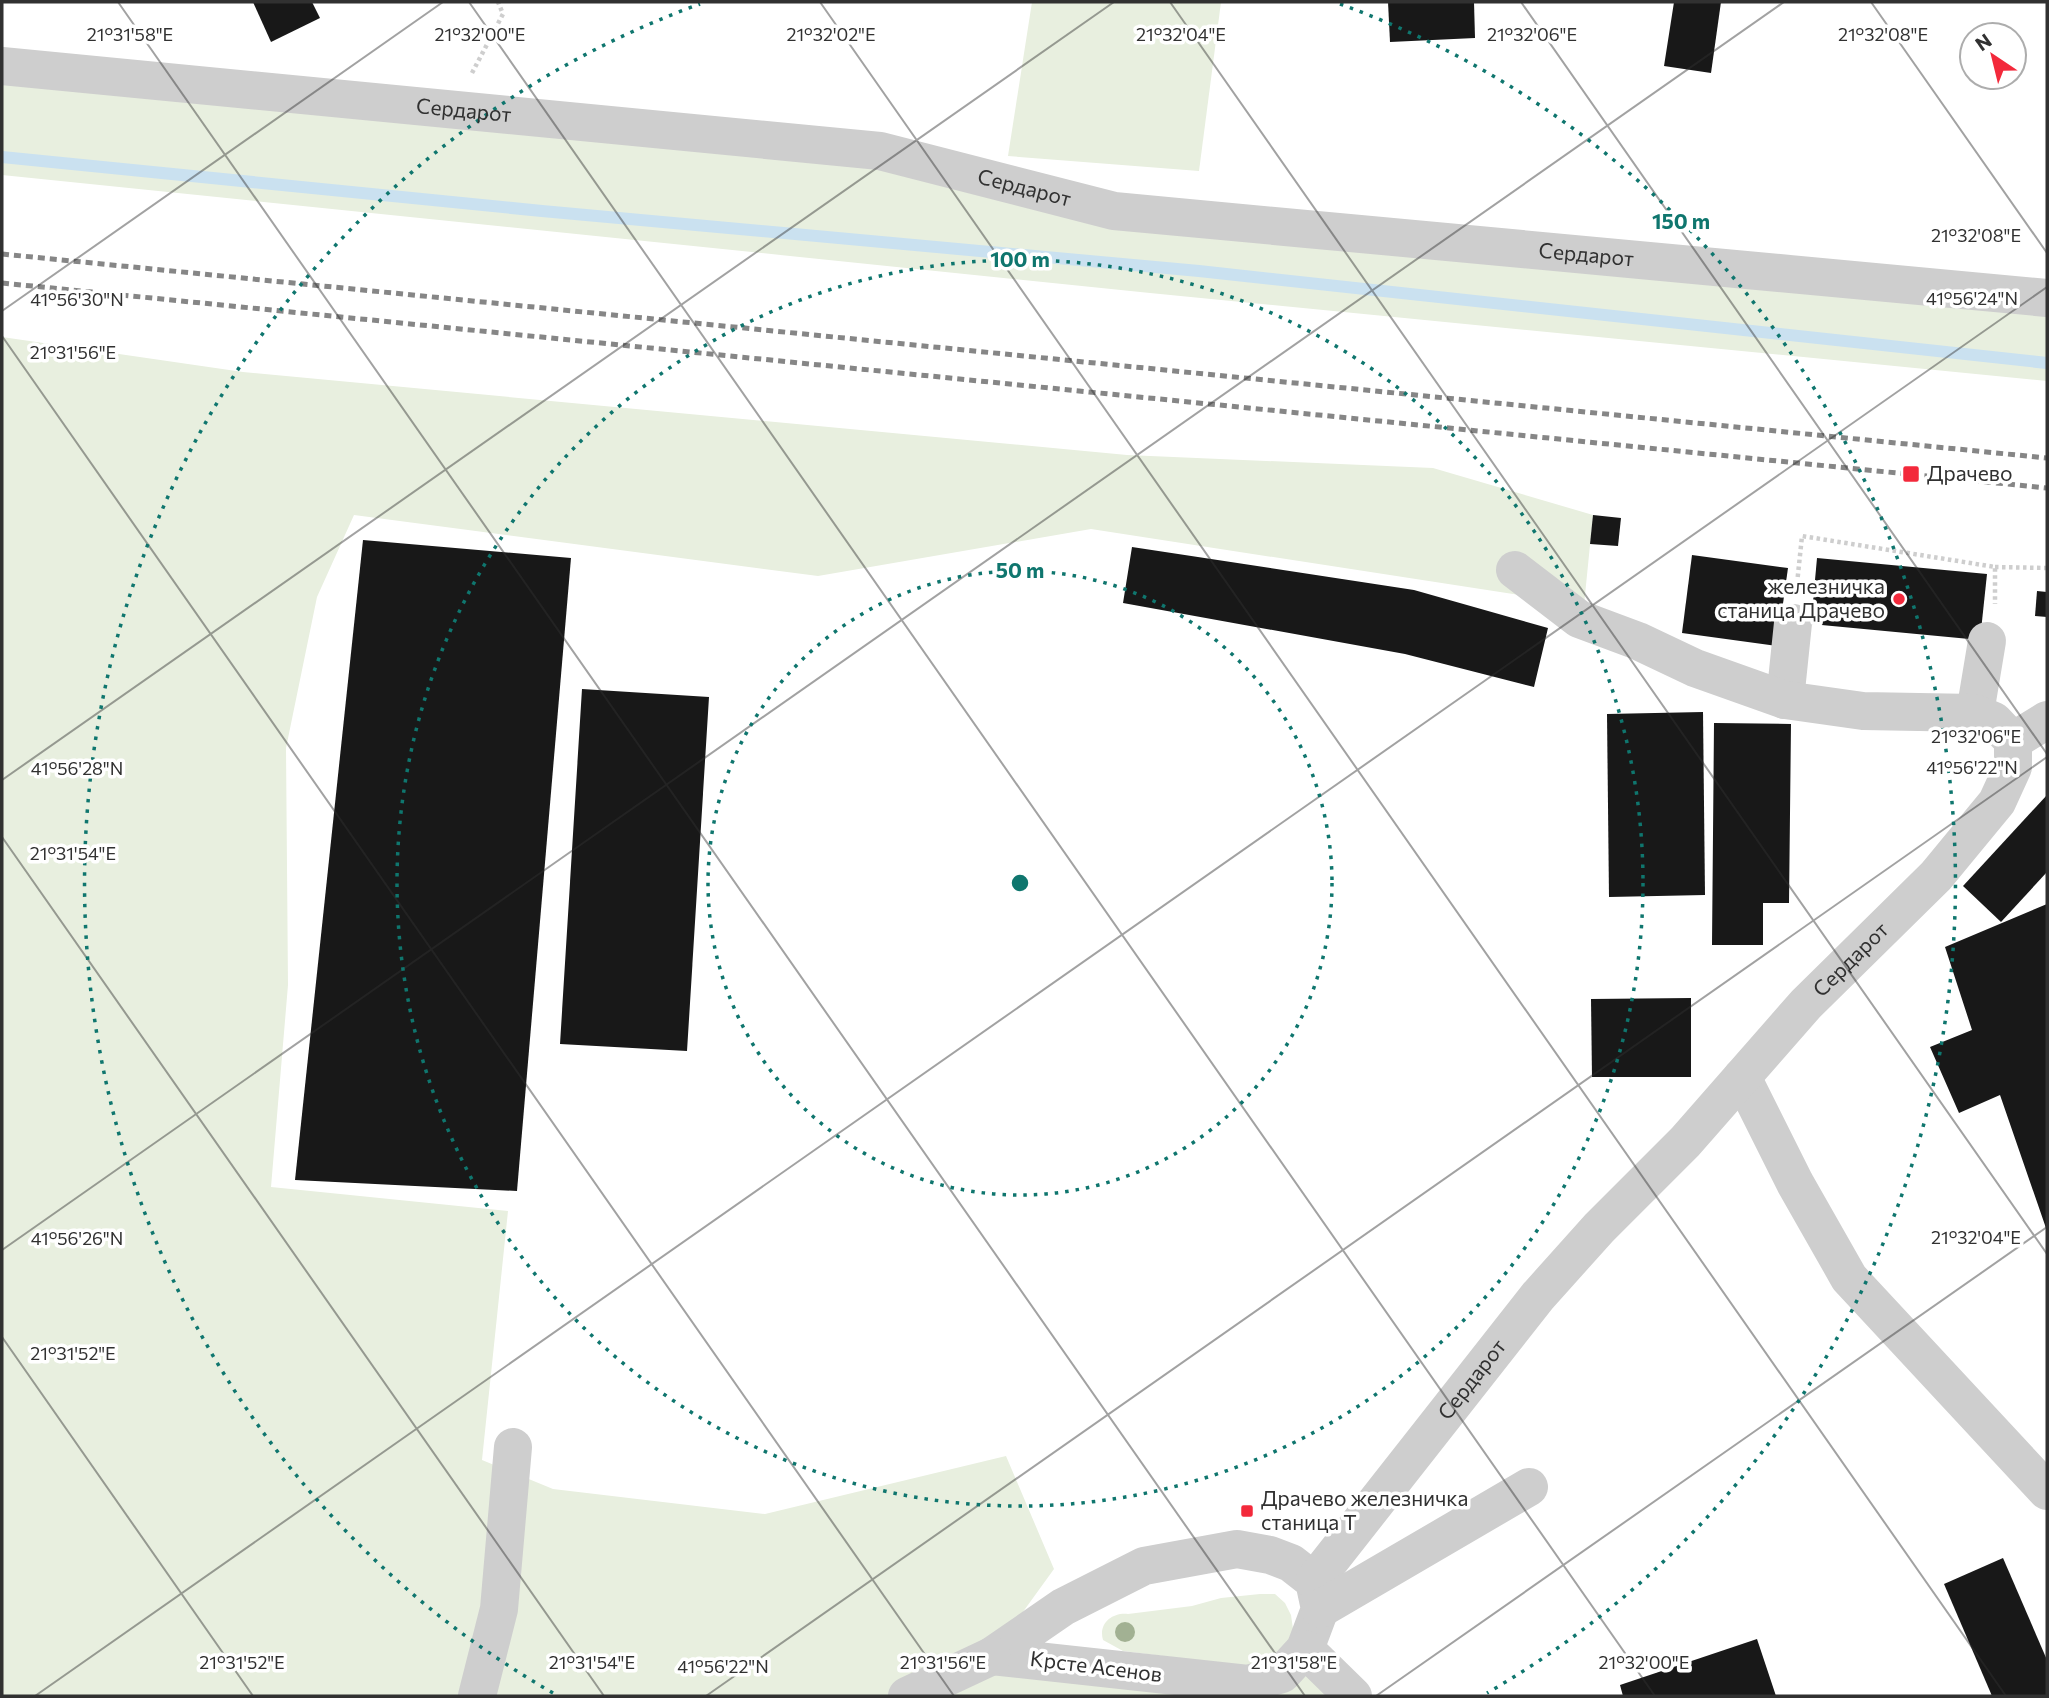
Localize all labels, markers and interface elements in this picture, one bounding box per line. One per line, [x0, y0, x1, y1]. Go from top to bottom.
north arrow [1958, 21, 2028, 91]
text: 21°31'58"E [87, 23, 173, 45]
text: 21°32'00"E [435, 23, 526, 45]
text: 21°32'02"E [786, 23, 876, 45]
text: 21°32'04"E [1136, 23, 1226, 45]
text: 21°32'06"E [1487, 23, 1577, 45]
text: 21°32'08"E [1838, 23, 1928, 45]
text: N [1971, 28, 1995, 55]
street label: Сердарот [415, 92, 513, 126]
street label: Сердарот [975, 163, 1074, 211]
text: 150 m [1652, 208, 1710, 233]
text: 21°32'08"E [1931, 224, 2021, 246]
street label: Сердарот [1538, 237, 1635, 270]
text: 100 m [990, 246, 1050, 271]
text: 41°56'24"N [1926, 287, 2018, 309]
text: 41°56'30"N [30, 288, 124, 310]
text: 21°31'56"E [30, 341, 116, 363]
place label: Драчево [1927, 460, 2013, 485]
marker: Драчево [1901, 464, 1921, 484]
text: 50 m [996, 557, 1044, 582]
place label: железничка станица Драчево [1717, 573, 1885, 622]
marker: железничка станица Драчево [1891, 591, 1907, 607]
text: 21°32'06"E [1931, 725, 2021, 747]
text: 41°56'22"N [1926, 756, 2018, 778]
text: 41°56'28"N [31, 757, 123, 779]
text: 21°31'54"E [30, 842, 116, 864]
centre of rings [1008, 871, 1032, 895]
street label: Сердарот [1807, 916, 1893, 1001]
text: 21°32'04"E [1931, 1226, 2021, 1248]
text: 41°56'26"N [31, 1227, 123, 1249]
street label: Сердарот [1432, 1333, 1510, 1424]
text: 21°31'52"E [30, 1342, 116, 1364]
place label: Драчево железничка станица Т [1261, 1485, 1468, 1534]
marker: Драчево железничка станица Т [1239, 1503, 1255, 1519]
street label: Крсте Асенов [1029, 1645, 1164, 1686]
text: 21°31'52"E [199, 1651, 285, 1673]
text: 21°31'54"E [549, 1651, 635, 1673]
text: 21°31'56"E [900, 1651, 986, 1673]
text: 21°31'58"E [1251, 1651, 1337, 1673]
text: 21°32'00"E [1599, 1651, 1690, 1673]
text: 41°56'22"N [677, 1655, 769, 1677]

